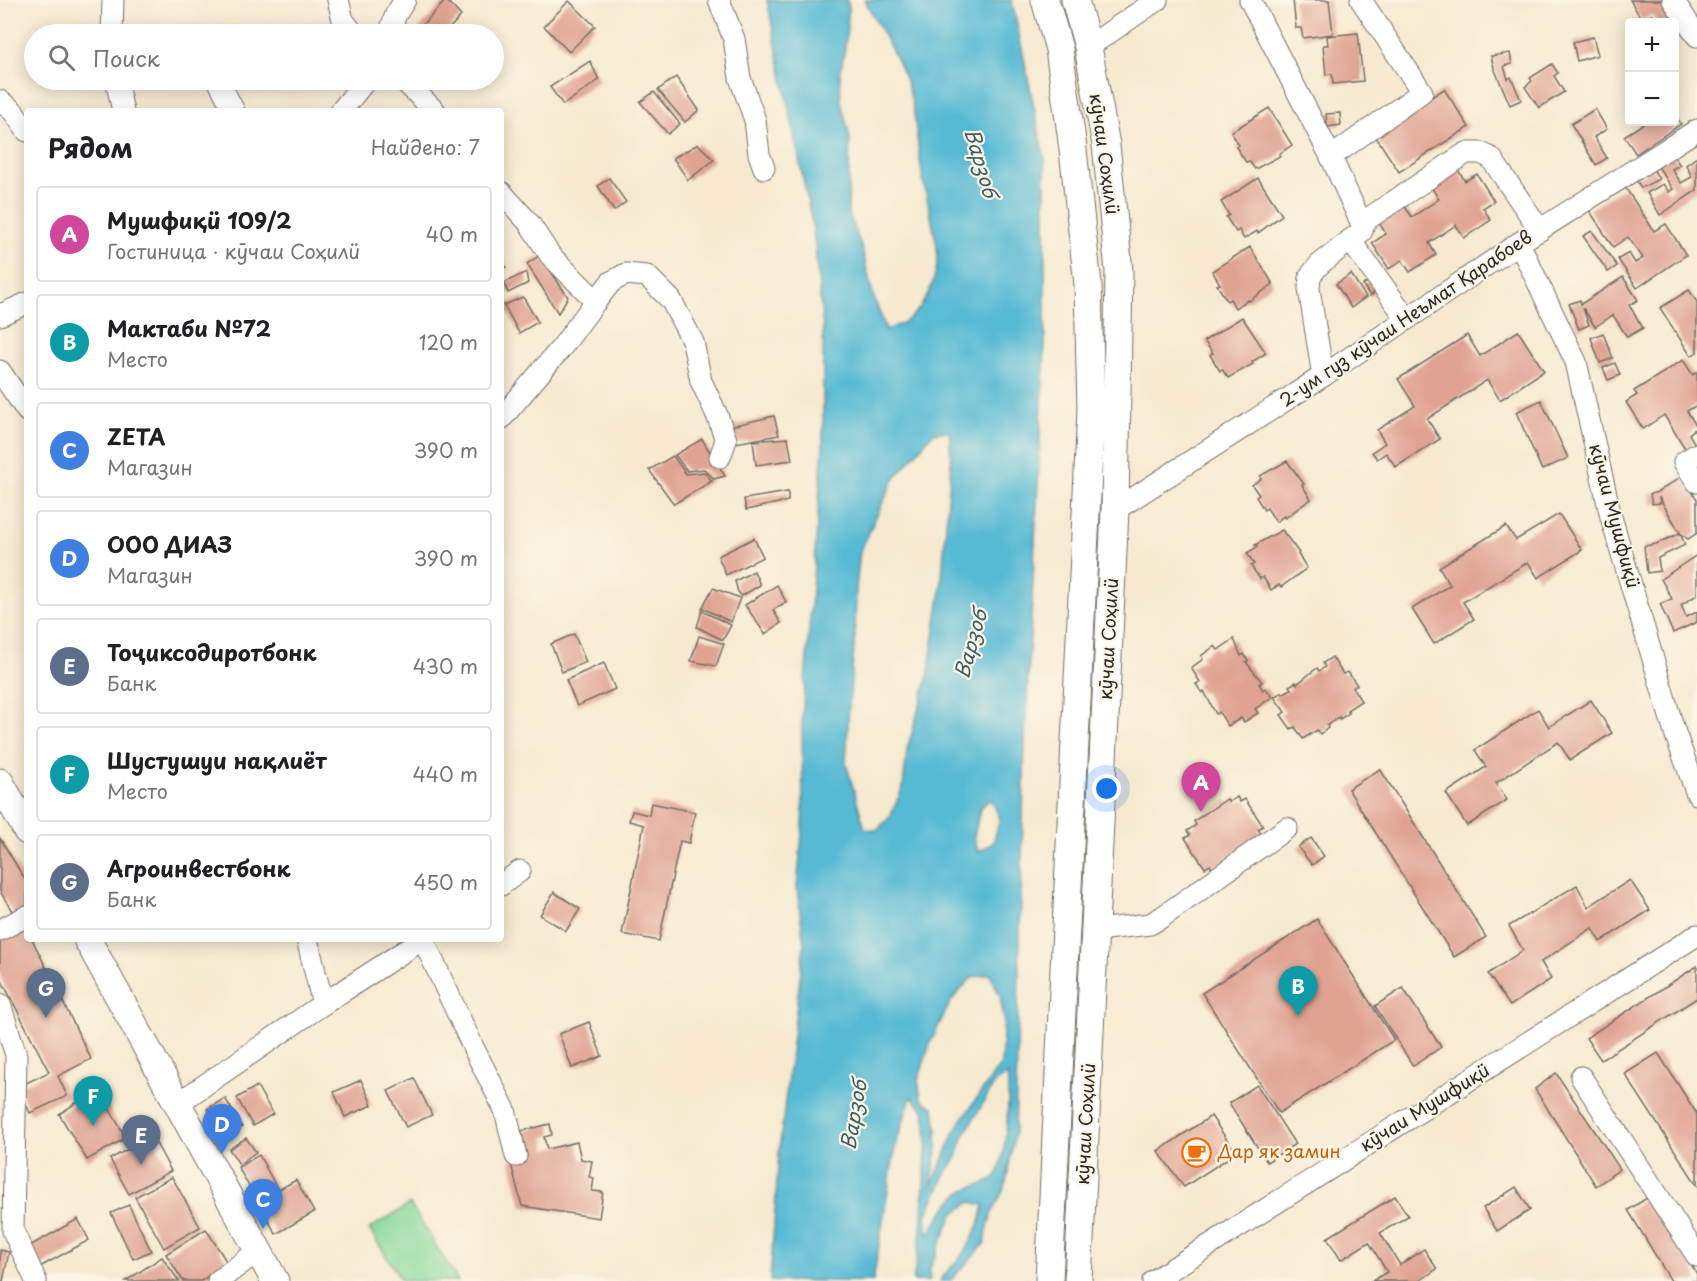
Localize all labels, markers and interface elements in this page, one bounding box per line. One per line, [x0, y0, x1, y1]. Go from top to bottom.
map controls [1625, 18, 1679, 126]
button: + [1625, 18, 1679, 72]
search box [24, 24, 504, 90]
icon: search [45, 41, 78, 74]
text: Поиск [93, 41, 160, 74]
button: − [1625, 72, 1679, 126]
street label: кӯчаи Соҳилӣ [1084, 91, 1127, 216]
water label: Варзоб [958, 125, 1007, 205]
text: Рядом [48, 128, 133, 167]
text: Найдено: 7 [371, 132, 480, 162]
text: Мушфиқӣ 109/2 [107, 203, 291, 236]
text: A [62, 219, 77, 249]
text: 40 m [426, 219, 478, 249]
street label: 2-ум гуз кӯчаи Неъмат Қарабоев [1273, 223, 1537, 413]
text: Гостиница · кӯчаи Соҳилӣ [107, 236, 360, 266]
text: Мактаби №72 [107, 311, 271, 344]
text: B [63, 327, 76, 357]
text: 120 m [419, 327, 478, 357]
text: Место [107, 344, 168, 374]
text: ZETA [107, 419, 165, 452]
text: C [62, 435, 77, 465]
text: 390 m [414, 435, 478, 465]
street label: кӯчаи Мушфиқӣ [1583, 440, 1648, 591]
text: Магазин [107, 452, 193, 482]
text: ООО ДИАЗ [107, 527, 232, 560]
text: D [62, 543, 77, 573]
text: 390 m [414, 543, 478, 573]
text: Магазин [107, 560, 193, 590]
street label: кӯчаи Соҳилӣ [1091, 577, 1124, 701]
water label: Варзоб [946, 602, 995, 682]
text: Тоҷиксодиротбонк [107, 635, 316, 668]
text: E [63, 651, 76, 681]
text: 430 m [413, 651, 478, 681]
text: Банк [107, 668, 156, 698]
text: Шустушуи нақлиёт [107, 743, 327, 776]
text: F [64, 759, 75, 789]
text: 440 m [413, 759, 478, 789]
pin: A [1182, 762, 1220, 812]
your location [1092, 774, 1121, 803]
text: Место [107, 776, 168, 806]
text: Агроинвестбонк [107, 851, 291, 884]
text: G [61, 867, 78, 897]
text: 450 m [413, 867, 478, 897]
text: Банк [107, 884, 156, 914]
pin: B [1278, 966, 1318, 1016]
pin: G [26, 968, 66, 1018]
street label: кӯчаи Мушфиқӣ [1354, 1056, 1495, 1158]
street label: кӯчаи Соҳилӣ [1068, 1062, 1101, 1186]
water label: Варзоб [832, 1073, 875, 1152]
pin: F [74, 1076, 112, 1126]
pin: D [202, 1104, 242, 1154]
pin: E [122, 1116, 160, 1165]
cafe icon: Дар як замин [1181, 1136, 1213, 1168]
place label: Дар як замин [1217, 1137, 1341, 1164]
pin: C [244, 1180, 282, 1229]

